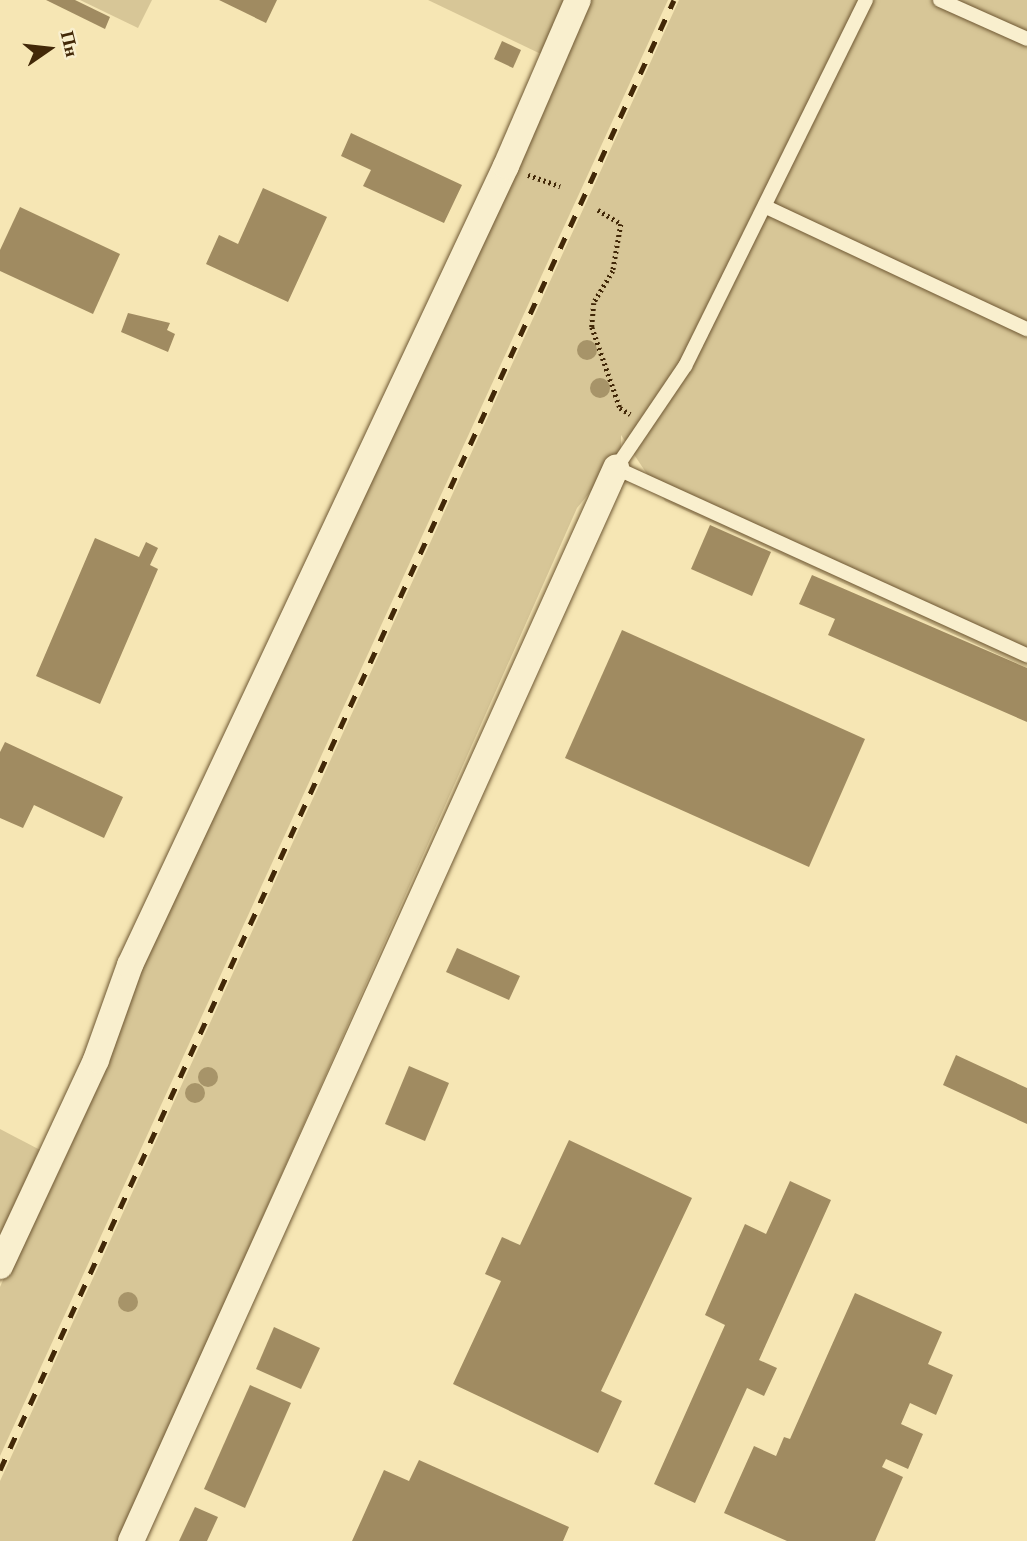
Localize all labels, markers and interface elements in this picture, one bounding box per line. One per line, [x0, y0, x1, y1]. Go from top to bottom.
north arrow [14, 14, 84, 84]
text: Пн [55, 28, 85, 59]

